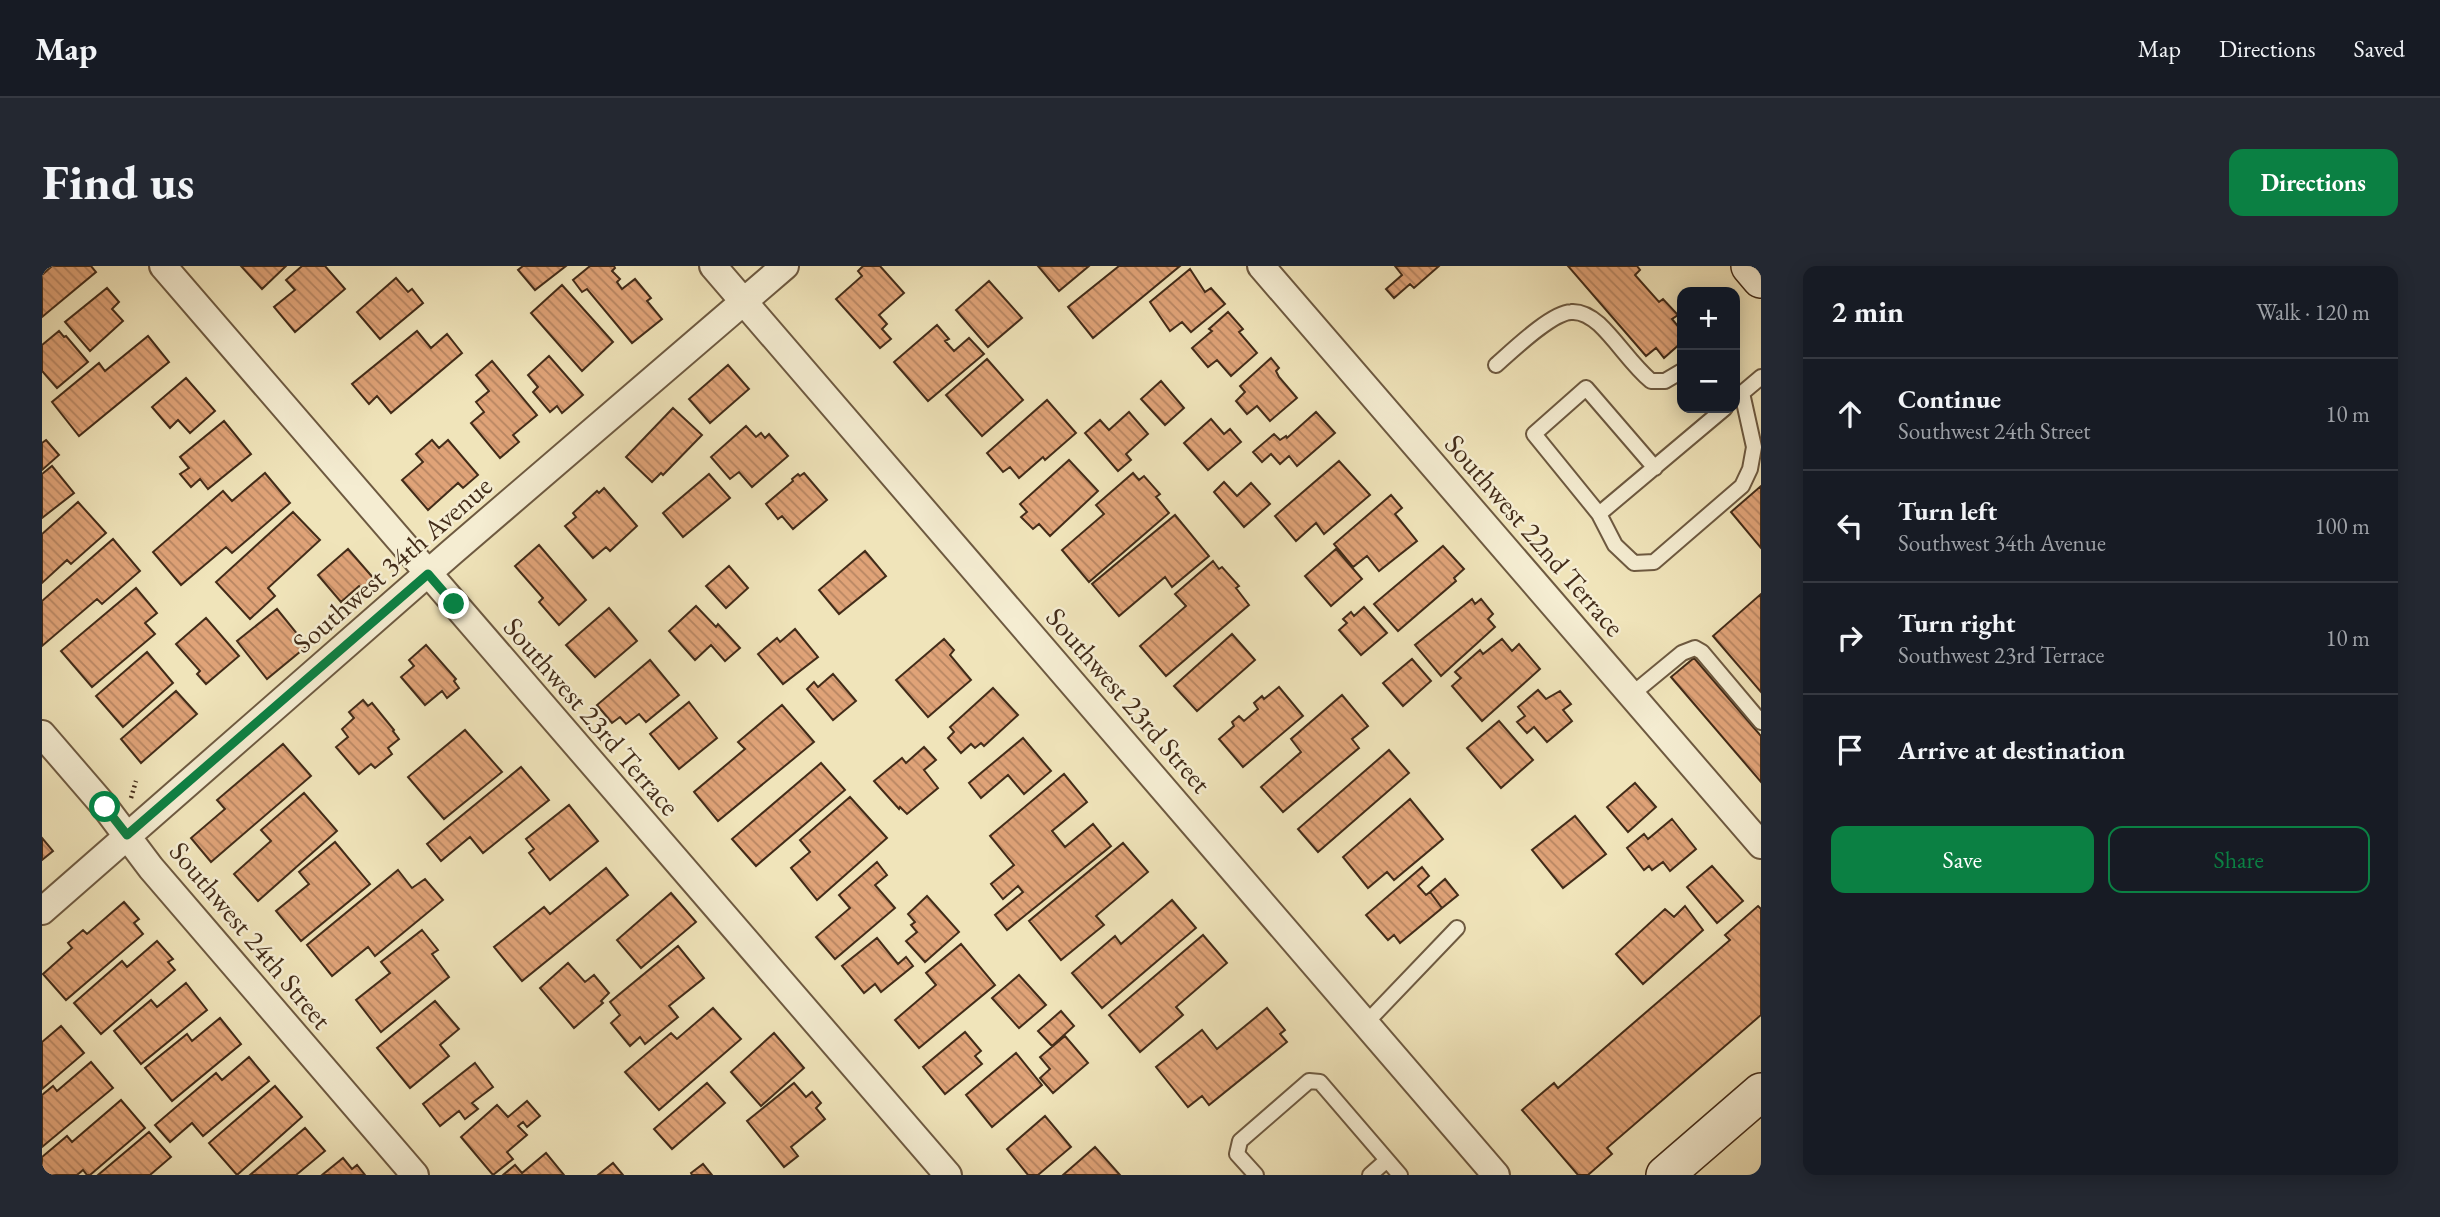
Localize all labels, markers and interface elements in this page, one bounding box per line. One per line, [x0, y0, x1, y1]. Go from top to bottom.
text: Map [35, 27, 97, 70]
text: Map [2138, 33, 2181, 64]
text: Directions [2219, 33, 2316, 64]
text: Saved [2354, 33, 2405, 64]
button: Directions [2229, 149, 2398, 216]
text: Find us [42, 150, 194, 214]
map controls [1677, 287, 1740, 413]
button: + [1677, 287, 1740, 350]
text: 2 min [1831, 292, 1904, 331]
text: Walk · 120 m [2256, 297, 2370, 327]
button: − [1677, 350, 1740, 413]
text: Continue [1898, 382, 2001, 416]
icon: ahead [1831, 395, 1869, 433]
text: 10 m [2325, 399, 2370, 429]
text: Southwest 24th Street [1898, 416, 2090, 446]
street label: Southwest 22nd Terrace [1437, 426, 1633, 644]
street label: Southwest 34th Avenue [285, 467, 499, 661]
text: Turn left [1898, 494, 1997, 528]
icon: left [1831, 507, 1869, 545]
text: 100 m [2314, 511, 2370, 541]
text: Southwest 34th Avenue [1898, 528, 2106, 558]
route end [438, 588, 469, 619]
street label: Southwest 23rd Street [1038, 600, 1220, 800]
text: Turn right [1898, 606, 2016, 640]
street label: Southwest 23rd Terrace [496, 609, 688, 823]
icon: right [1831, 619, 1869, 657]
text: 10 m [2325, 623, 2370, 653]
text: Southwest 23rd Terrace [1898, 640, 2104, 670]
icon: arrive [1831, 731, 1869, 769]
text: Arrive at destination [1898, 733, 2125, 767]
route start [89, 791, 120, 822]
button: Save [1831, 826, 2094, 893]
button: Share [2108, 826, 2370, 893]
street label: Southwest 24th Street [162, 834, 340, 1036]

